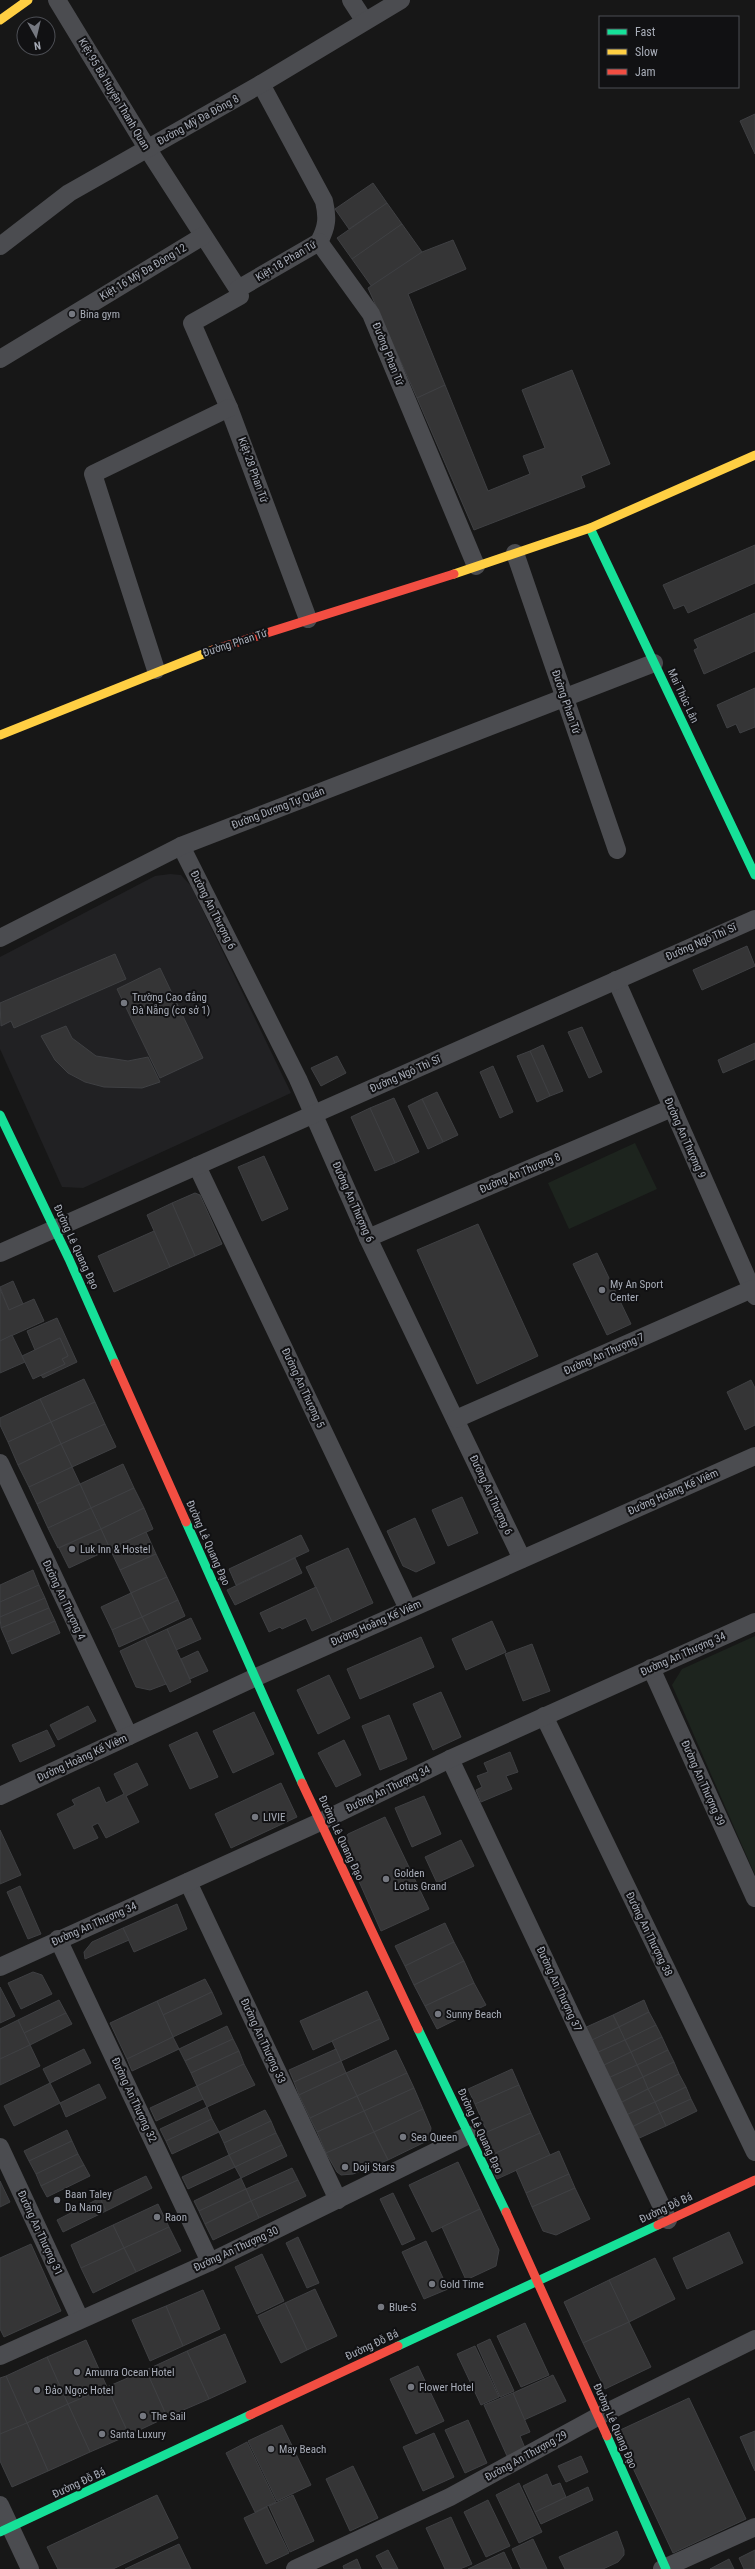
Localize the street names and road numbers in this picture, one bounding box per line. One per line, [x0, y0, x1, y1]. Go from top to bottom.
street label: Kiệt 95 Bà Huyện Thanh Quan [75, 36, 153, 152]
street label: Đường Mỹ Đa Đông 8 [155, 92, 241, 148]
street label: Kiệt 18 Phan Tứ [253, 237, 319, 284]
street label: Kiệt 16 Mỹ Đa Đông 12 [97, 241, 189, 303]
street label: Đường Phan Tứ [369, 321, 407, 388]
street label: Kiệt 28 Phan Tứ [235, 436, 271, 505]
street label: Đường Phan Tứ [201, 626, 270, 660]
street label: Mai Thúc Lân [665, 667, 701, 725]
street label: Đường Phan Tứ [549, 668, 583, 737]
street label: Đường Dương Tự Quán [230, 784, 326, 832]
street label: Đường An Thượng 6 [188, 868, 238, 952]
street label: Đường Ngô Thì Sĩ [664, 920, 739, 963]
street label: Đường Ngô Thì Sĩ [368, 1052, 443, 1095]
street label: Đường An Thượng 9 [661, 1096, 709, 1180]
street label: Đường An Thượng 8 [478, 1150, 562, 1196]
street label: Đường An Thượng 6 [329, 1160, 377, 1244]
street label: Đường Lê Quang Đạo [51, 1203, 102, 1292]
street label: Đường An Thượng 7 [562, 1330, 646, 1378]
street label: Đường An Thượng 5 [279, 1346, 327, 1430]
street label: Đường An Thượng 6 [467, 1453, 515, 1537]
street label: Đường Hoàng Kế Viêm [626, 1466, 720, 1518]
street label: Đường Lê Quang Đạo [183, 1498, 233, 1588]
street label: Đường An Thượng 4 [40, 1558, 88, 1643]
street label: Đường Hoàng Kế Viêm [329, 1597, 423, 1649]
street label: Đường An Thượng 34 [638, 1629, 728, 1679]
street label: Đường Hoàng Kế Viêm [35, 1731, 129, 1785]
street label: Đường An Thượng 39 [678, 1738, 728, 1828]
street label: Đường An Thượng 34 [344, 1763, 433, 1815]
street label: Đường Lê Quang Đạo [316, 1794, 367, 1883]
street label: Đường An Thượng 38 [623, 1890, 675, 1978]
street label: Đường An Thượng 34 [49, 1899, 139, 1949]
street label: Đường An Thượng 37 [534, 1945, 584, 2033]
street label: Đường An Thượng 33 [238, 1997, 288, 2085]
street label: Đường An Thượng 32 [109, 2056, 159, 2144]
street label: Đường Lê Quang Đạo [455, 2087, 506, 2176]
street label: Đường An Thượng 31 [15, 2189, 65, 2277]
street label: Đường Đỗ Bá [637, 2190, 695, 2226]
street label: Đường An Thượng 30 [192, 2224, 280, 2274]
street label: Đường Đỗ Bá [343, 2327, 401, 2363]
street label: Đường Lê Quang Đạo [590, 2381, 640, 2471]
street label: Đường An Thượng 29 [483, 2428, 569, 2484]
street label: Đường Đỗ Bá [50, 2465, 108, 2501]

